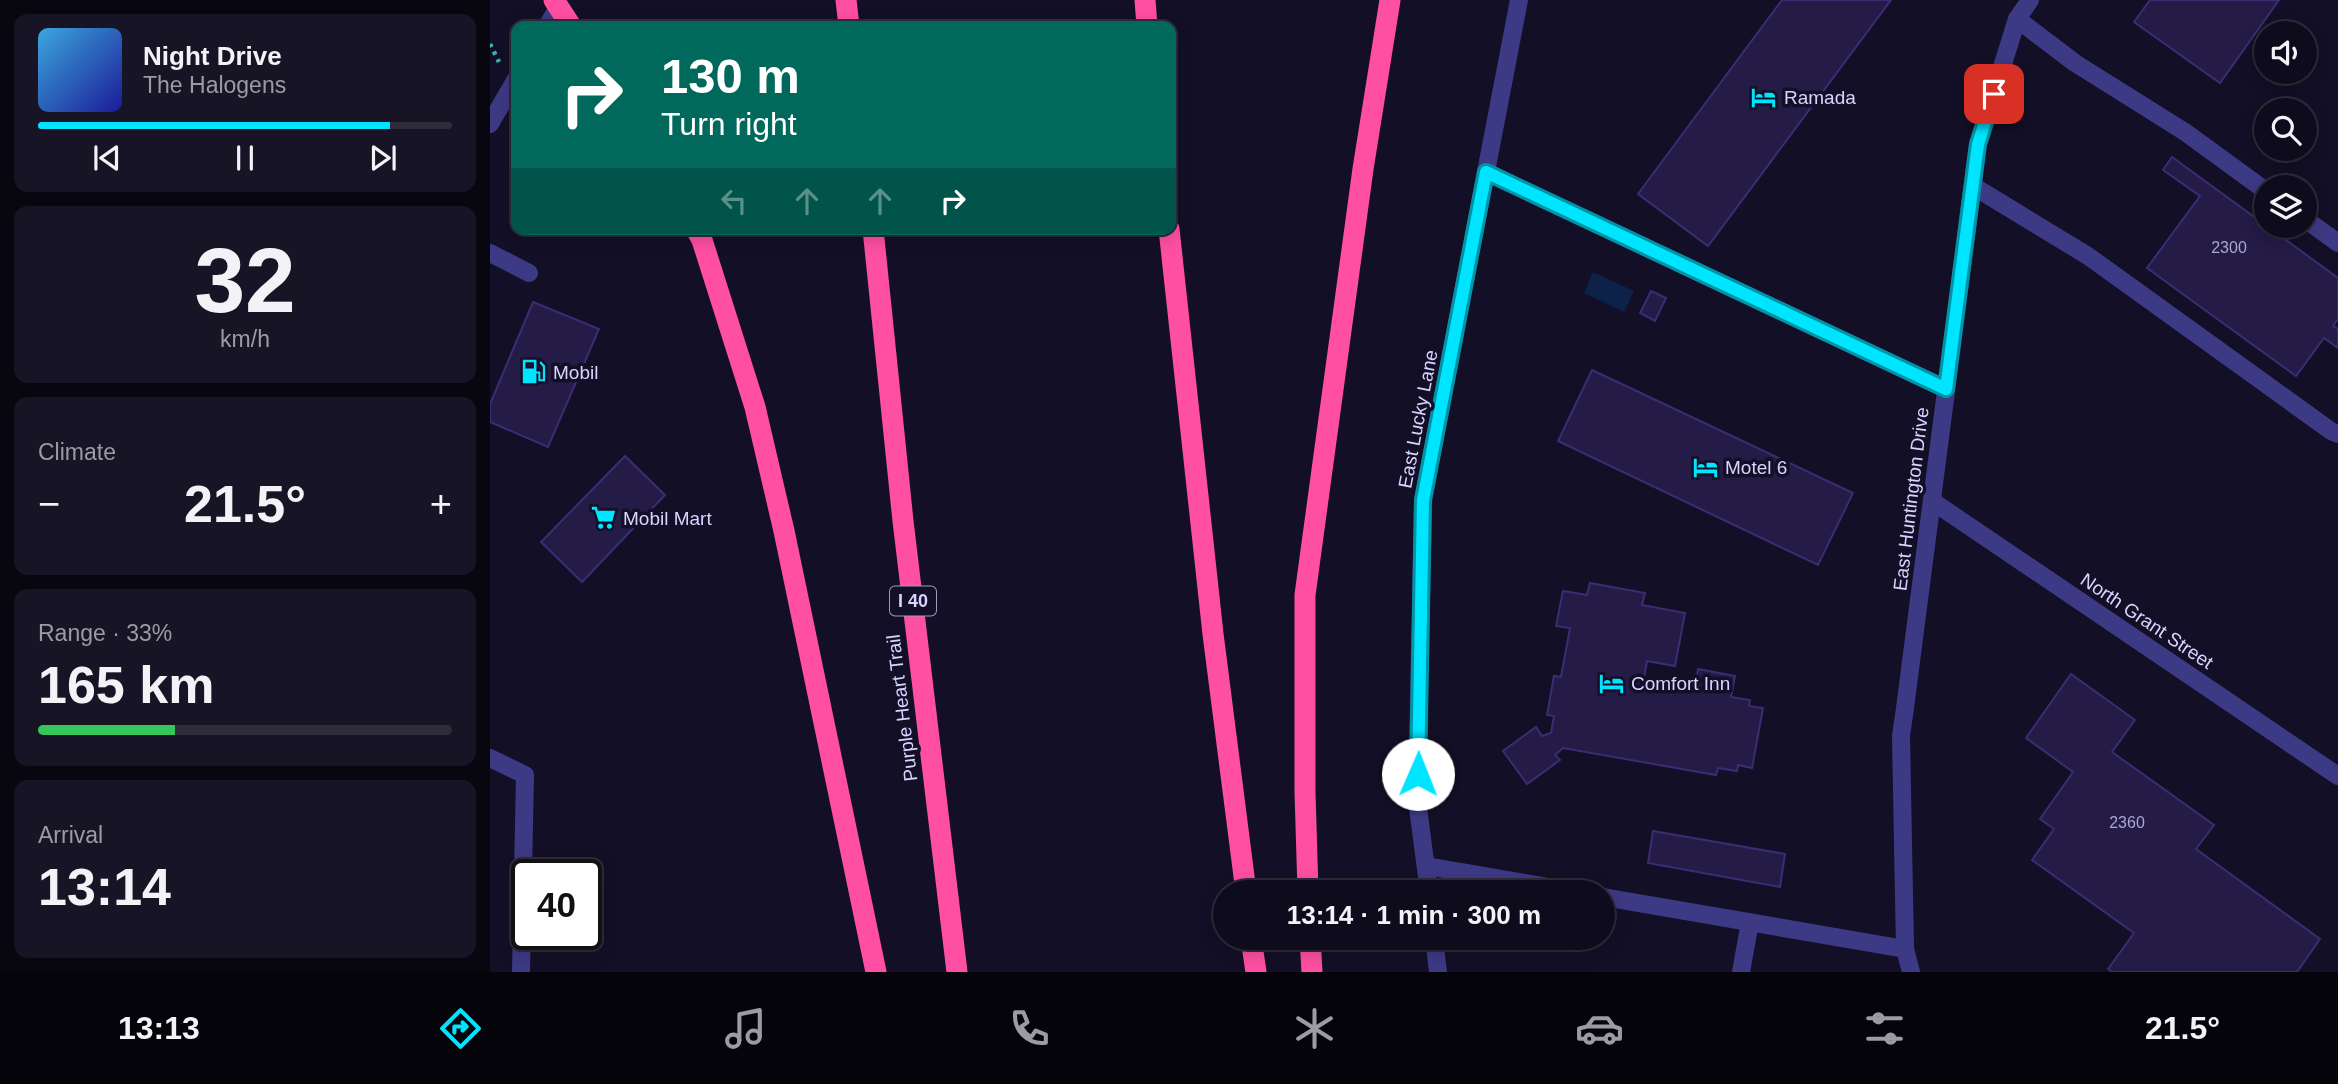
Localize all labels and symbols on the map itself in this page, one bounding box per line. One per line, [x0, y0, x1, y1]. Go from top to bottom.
pin [1964, 64, 2024, 124]
hotel icon: Ramada [1750, 83, 1778, 111]
place label: Ramada [1784, 87, 1856, 108]
house number: 2300 [2211, 239, 2247, 256]
street label: East Lucky Lane [1394, 348, 1442, 490]
fuel station icon: Mobil [519, 358, 547, 386]
place label: Mobil [553, 362, 598, 383]
street label: East Huntington Drive [1889, 406, 1933, 592]
hotel icon: Motel 6 [1691, 453, 1719, 481]
place label: Motel 6 [1725, 457, 1787, 478]
supermarket icon: Mobil Mart [589, 504, 617, 532]
place label: Mobil Mart [623, 508, 712, 529]
street label: North Grant Street [2077, 569, 2218, 674]
road number: I 40 [890, 586, 936, 616]
street label: Purple Heart Trail [883, 633, 921, 783]
hotel icon: Comfort Inn [1597, 669, 1625, 697]
place label: Comfort Inn [1631, 673, 1730, 694]
position arrow [1381, 737, 1455, 811]
house number: 2360 [2109, 814, 2145, 831]
speed limit sign: 40 [511, 859, 602, 950]

